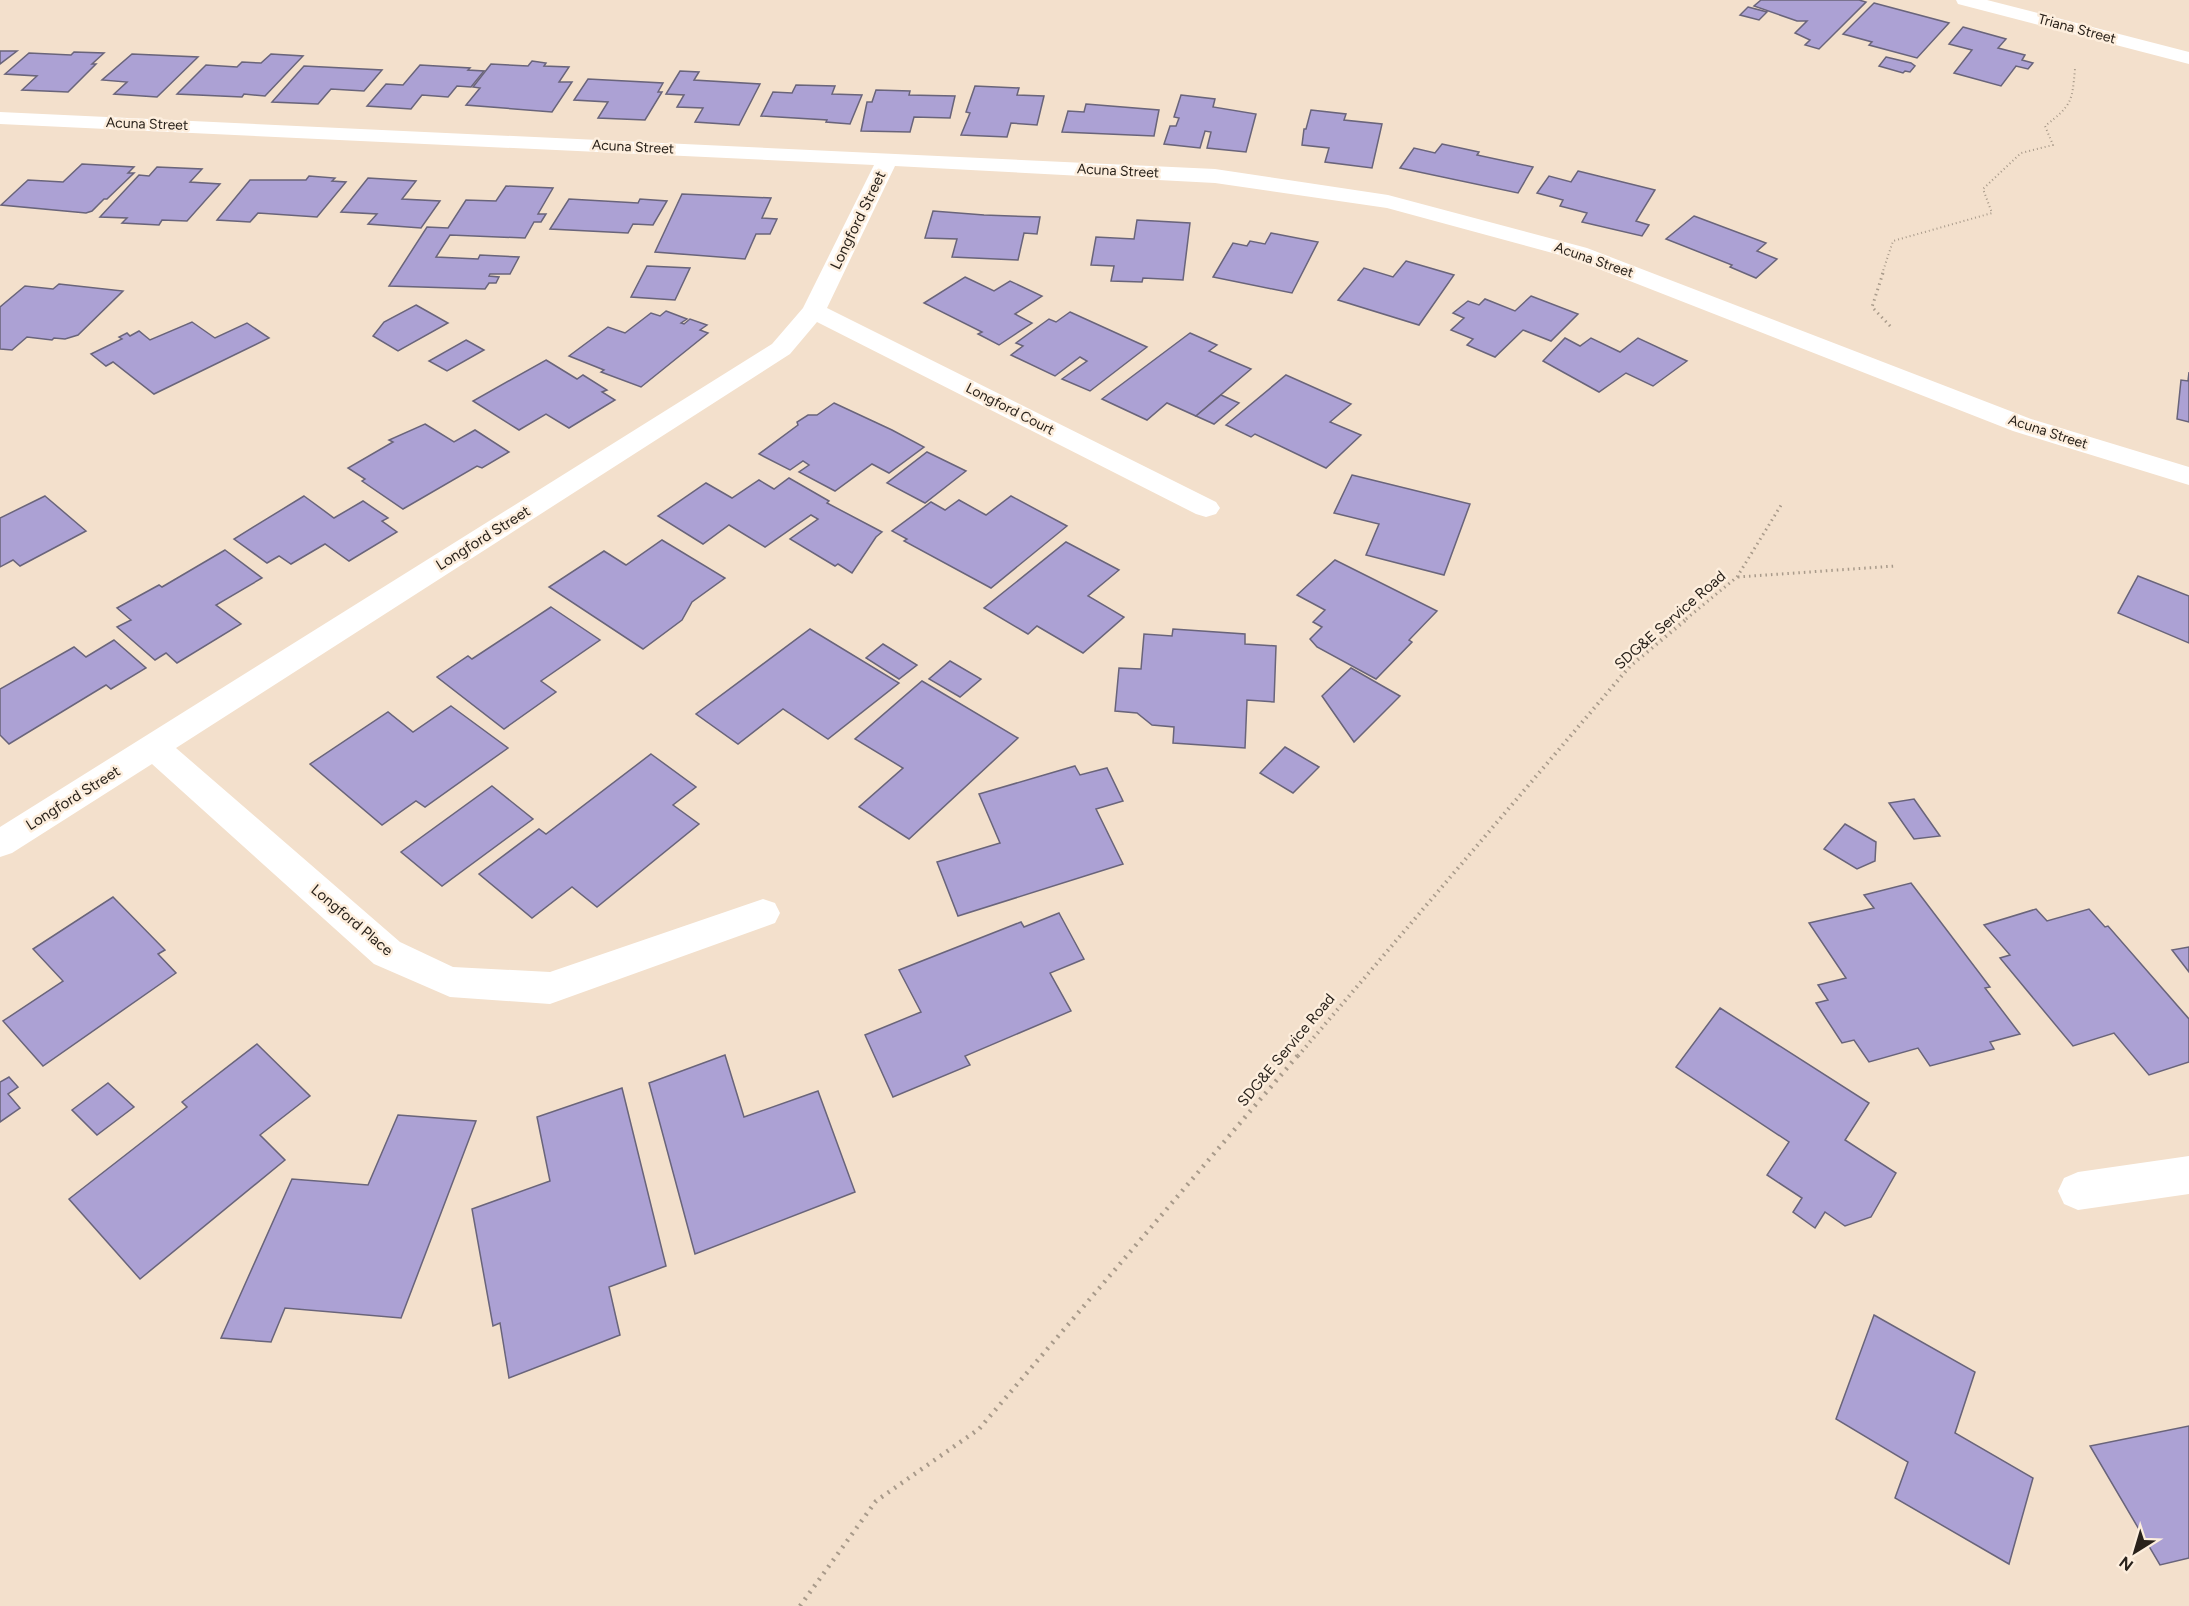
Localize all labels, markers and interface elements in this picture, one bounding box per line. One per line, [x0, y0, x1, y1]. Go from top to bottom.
street label: Triana Street [2036, 10, 2118, 48]
street label: Acuna Street [106, 114, 188, 134]
street label: Acuna Street [591, 136, 675, 158]
street label: Acuna Street [1076, 160, 1160, 182]
street label: Longford Street [826, 167, 890, 272]
street label: Acuna Street [1552, 239, 1636, 281]
street label: Longford Court [963, 379, 1057, 439]
street label: Acuna Street [2006, 411, 2090, 453]
street label: Longford Street [433, 502, 534, 574]
street label: SDG&E Service Road [1611, 567, 1729, 673]
street label: Longford Street [23, 762, 124, 834]
street label: Longford Place [307, 881, 397, 959]
street label: SDG&E Service Road [1234, 990, 1338, 1110]
north arrow [2105, 1522, 2165, 1582]
text: N [2116, 1552, 2137, 1575]

